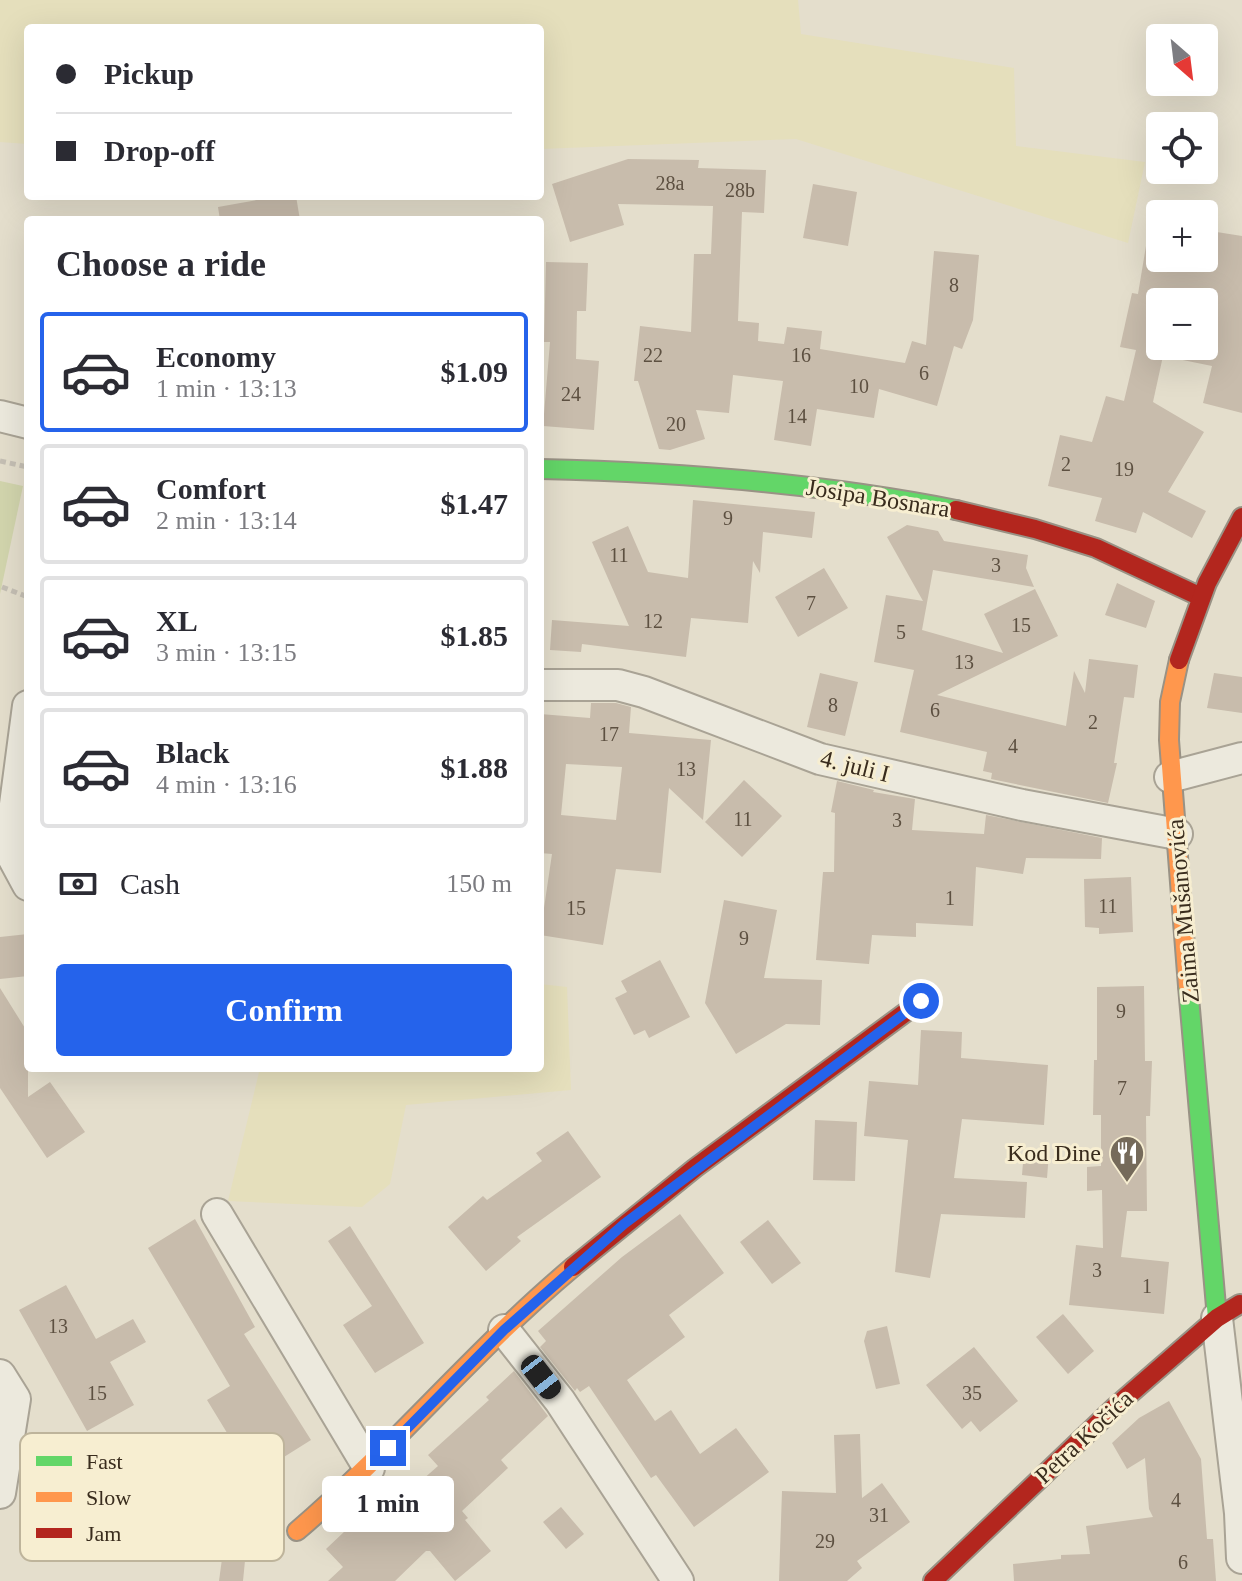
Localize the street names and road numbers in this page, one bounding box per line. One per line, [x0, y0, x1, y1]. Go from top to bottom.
street label: Josipa Bosnara [805, 474, 952, 522]
street label: 4. juli I [818, 745, 892, 787]
street label: Zaima Mušanovića [1162, 818, 1204, 1004]
street label: Petra Kočića [1030, 1385, 1138, 1489]

